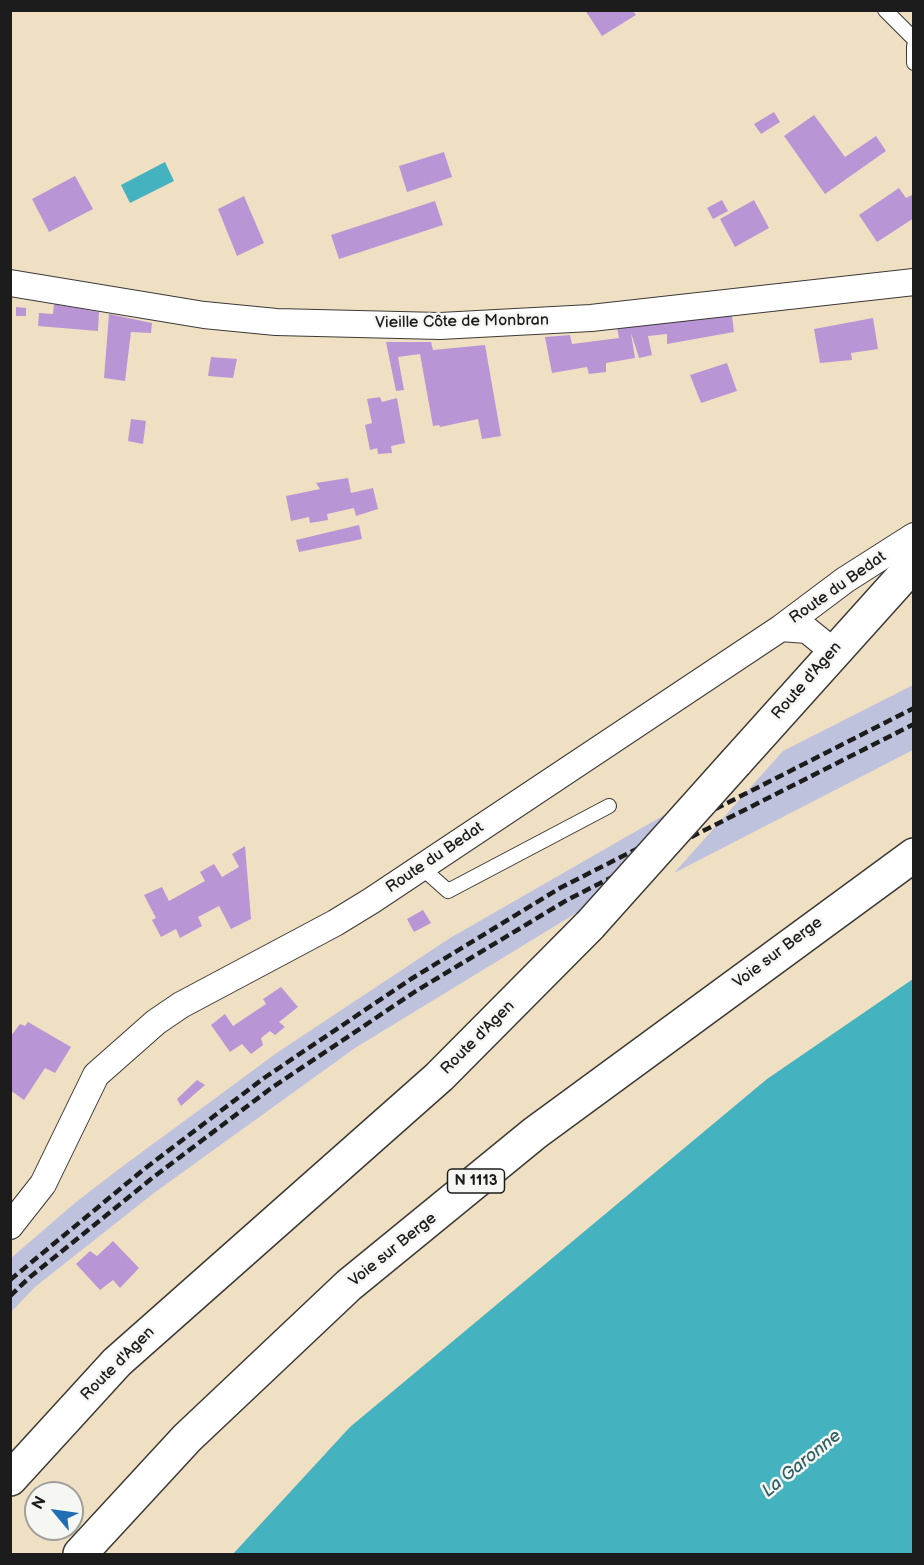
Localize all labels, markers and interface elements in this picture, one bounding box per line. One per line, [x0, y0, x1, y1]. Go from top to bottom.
street label: Vieille Côte de Monbran [375, 311, 549, 333]
street label: Route du Bedat [786, 548, 890, 628]
street label: Route d'Agen [768, 638, 846, 724]
street label: Route du Bedat [383, 818, 487, 898]
street label: Voie sur Berge [730, 913, 826, 993]
street label: Route d'Agen [437, 997, 519, 1079]
road number: N 1113 [448, 1169, 504, 1193]
street label: Voie sur Berge [345, 1209, 441, 1291]
street label: Route d'Agen [77, 1323, 159, 1405]
water label: La Garonne [758, 1426, 846, 1502]
north arrow [24, 1481, 84, 1541]
text: N [28, 1493, 51, 1513]

